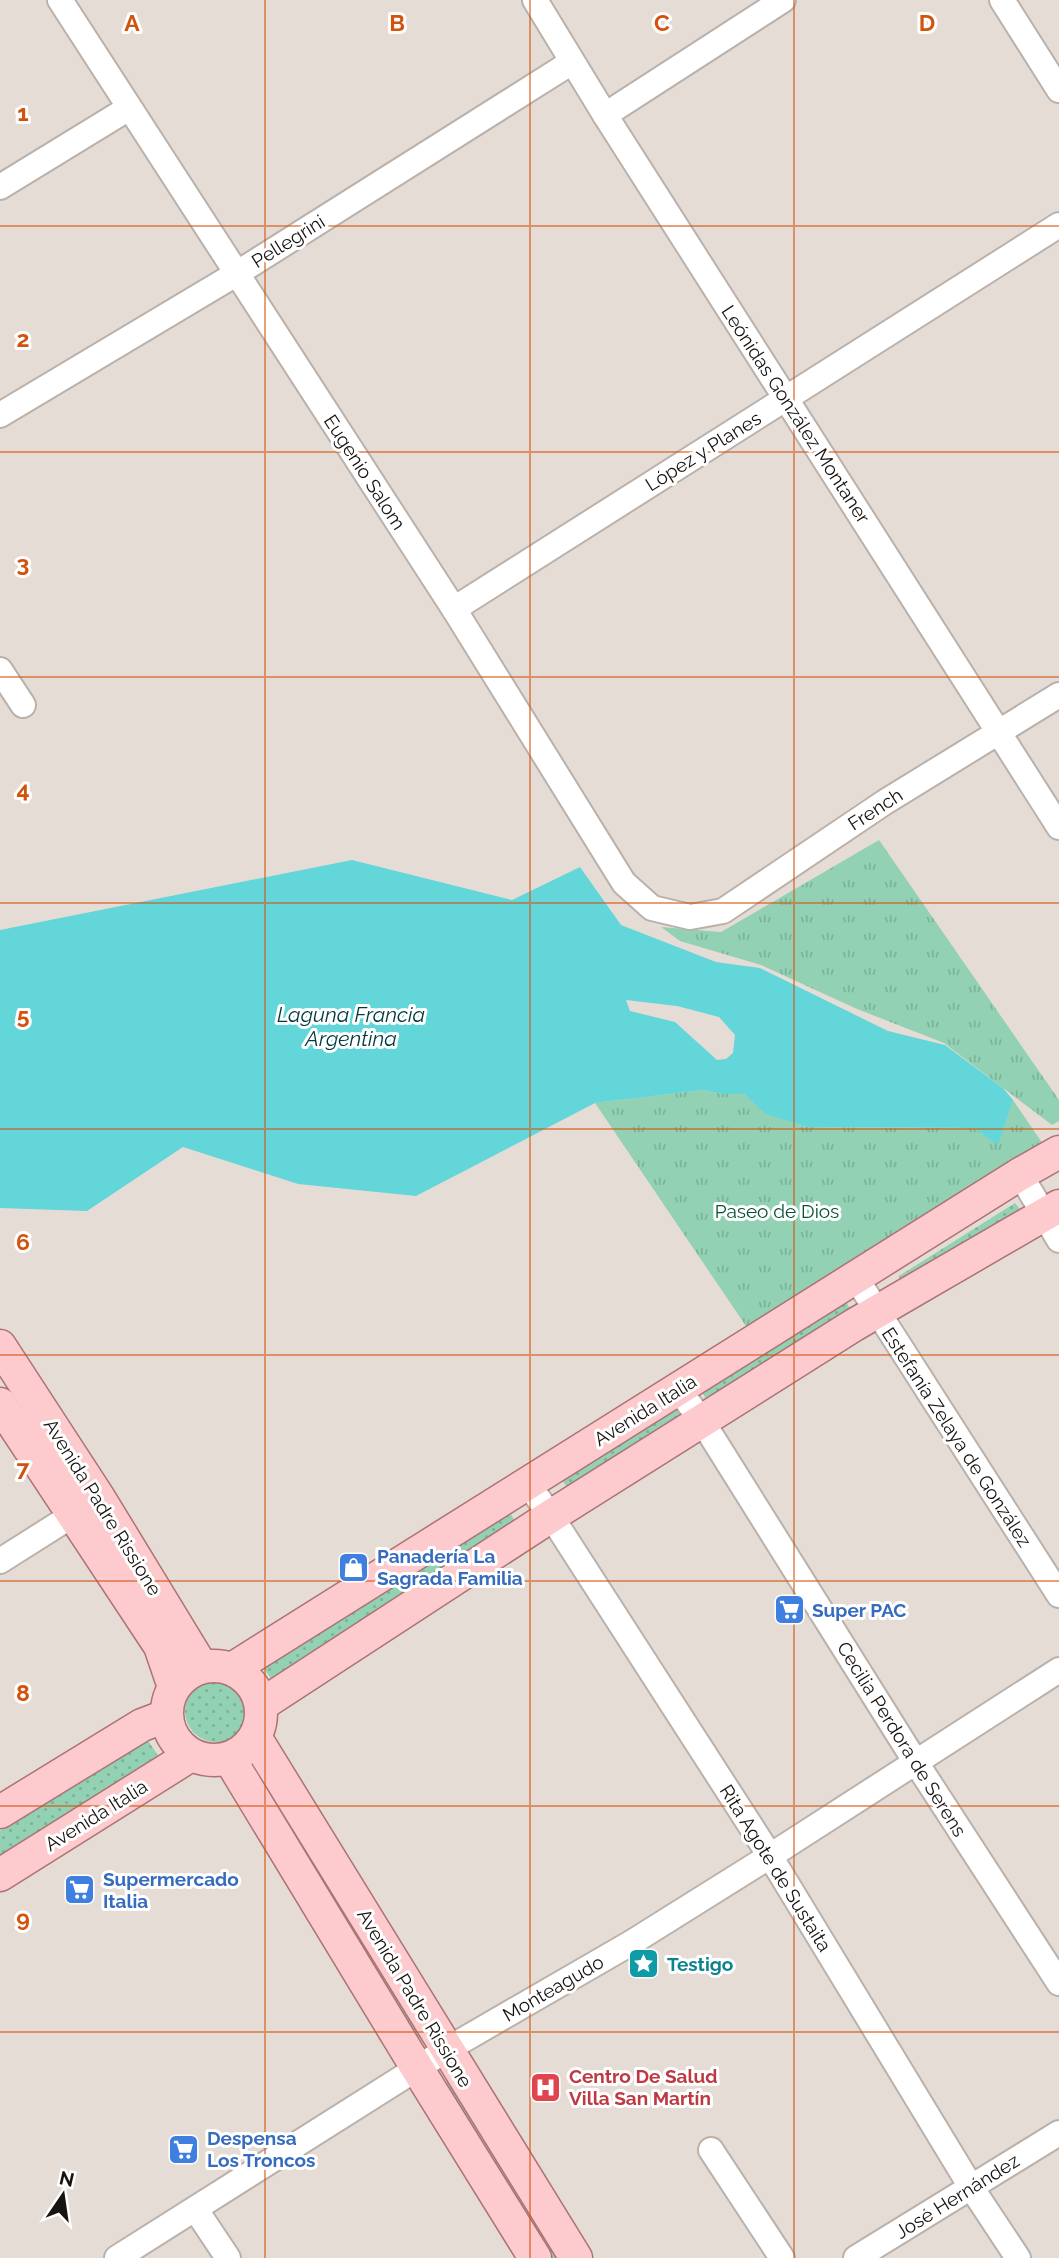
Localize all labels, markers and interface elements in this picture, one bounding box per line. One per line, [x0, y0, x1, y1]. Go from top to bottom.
text: A [124, 9, 140, 36]
text: B [389, 9, 405, 36]
text: C [654, 9, 670, 36]
text: D [919, 9, 935, 36]
text: 1 [17, 99, 29, 126]
street label: Pellegrini [247, 210, 329, 272]
street label: Leónidas González Montaner [717, 301, 875, 527]
text: 2 [17, 325, 29, 352]
street label: López y Planes [641, 407, 765, 495]
street label: Eugenio Salom [320, 410, 410, 534]
text: 3 [17, 550, 29, 577]
text: 4 [16, 776, 30, 803]
street label: French [844, 783, 906, 835]
text: 5 [17, 1002, 30, 1029]
water label: Laguna Francia Argentina [277, 1002, 425, 1051]
park label: Paseo de Dios [715, 1200, 839, 1222]
text: 6 [16, 1228, 30, 1255]
street label: Estefanía Zelaya de González [878, 1323, 1036, 1551]
street label: Avenida Italia [590, 1370, 700, 1450]
street label: Avenida Padre Rissione [40, 1415, 166, 1599]
text: 7 [17, 1454, 30, 1481]
place label: Panadería La Sagrada Familia [377, 1545, 523, 1589]
shop icon: Panadería La Sagrada Familia [337, 1550, 371, 1584]
supermarket icon: Super PAC [772, 1593, 806, 1627]
place label: Super PAC [812, 1599, 906, 1621]
street label: Cecilia Perdora de Serens [833, 1637, 971, 1841]
text: 8 [16, 1679, 30, 1706]
street label: Avenida Italia [41, 1775, 151, 1855]
street label: Rita Agote de Sustaita [716, 1781, 836, 1955]
place label: Supermercado Italia [103, 1868, 239, 1912]
supermarket icon: Supermercado Italia [63, 1873, 97, 1907]
text: 9 [16, 1905, 30, 1932]
street label: Avenida Padre Rissione [353, 1905, 477, 2091]
place icon: Testigo [627, 1947, 661, 1981]
street label: Monteagudo [499, 1950, 607, 2026]
place label: Testigo [667, 1953, 733, 1975]
place label: Centro De Salud Villa San Martín [569, 2065, 717, 2109]
hospital icon: Centro De Salud Villa San Martín [529, 2070, 563, 2104]
place label: Despensa Los Troncos [207, 2127, 315, 2171]
supermarket icon: Despensa Los Troncos [167, 2132, 201, 2166]
street label: José Hernández [891, 2149, 1023, 2243]
north arrow [28, 2160, 98, 2230]
text: N [57, 2166, 76, 2191]

